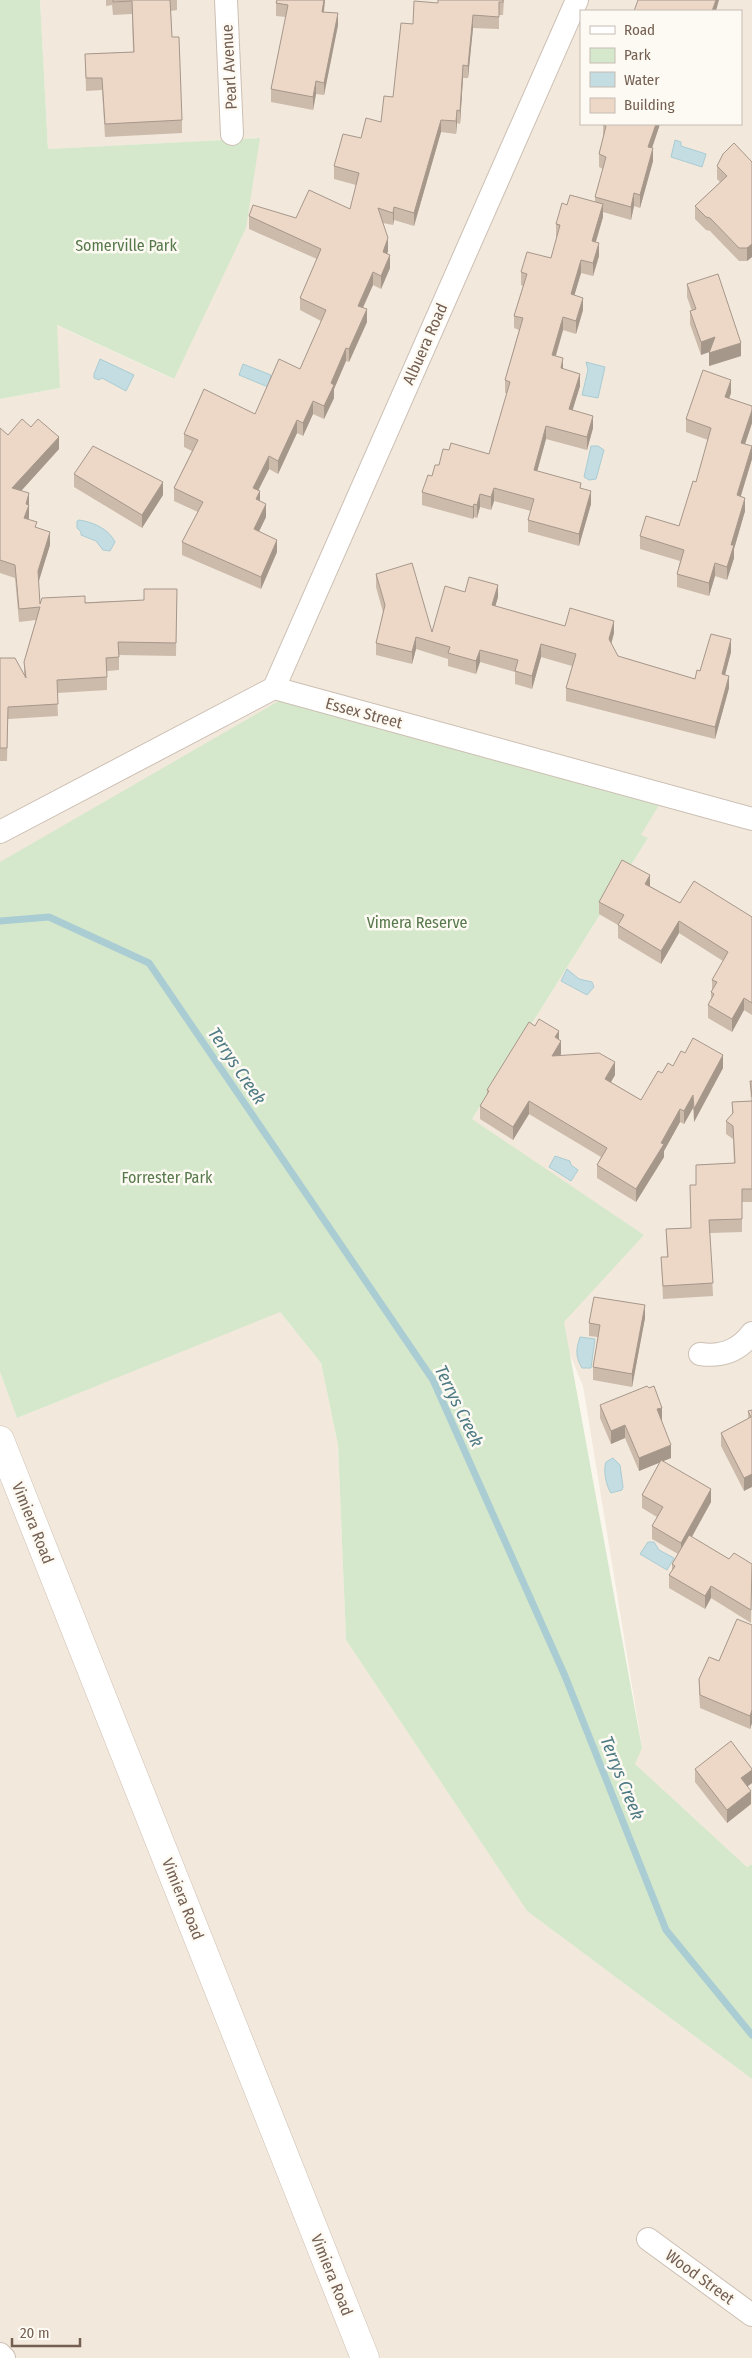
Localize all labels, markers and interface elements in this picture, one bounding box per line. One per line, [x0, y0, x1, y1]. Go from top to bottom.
legend [580, 10, 742, 125]
text: Road [624, 21, 655, 39]
street label: Pearl Avenue [217, 24, 241, 110]
text: Park [624, 46, 651, 64]
text: Water [624, 71, 660, 89]
text: Building [624, 96, 675, 114]
park label: Somerville Park [75, 236, 177, 255]
street label: Albuera Road [399, 300, 451, 388]
street label: Essex Street [323, 694, 405, 733]
park label: Vimera Reserve [367, 913, 467, 932]
water label: Terrys Creek [203, 1023, 271, 1109]
park label: Forrester Park [122, 1168, 213, 1187]
water label: Terrys Creek [430, 1361, 488, 1451]
street label: Vimiera Road [8, 1479, 58, 1567]
water label: Terrys Creek [595, 1733, 649, 1823]
street label: Vimiera Road [158, 1855, 208, 1943]
street label: Vimiera Road [307, 2231, 357, 2319]
street label: Wood Street [662, 2246, 739, 2309]
scale bar [12, 2316, 80, 2348]
text: 20 m [20, 2324, 50, 2342]

